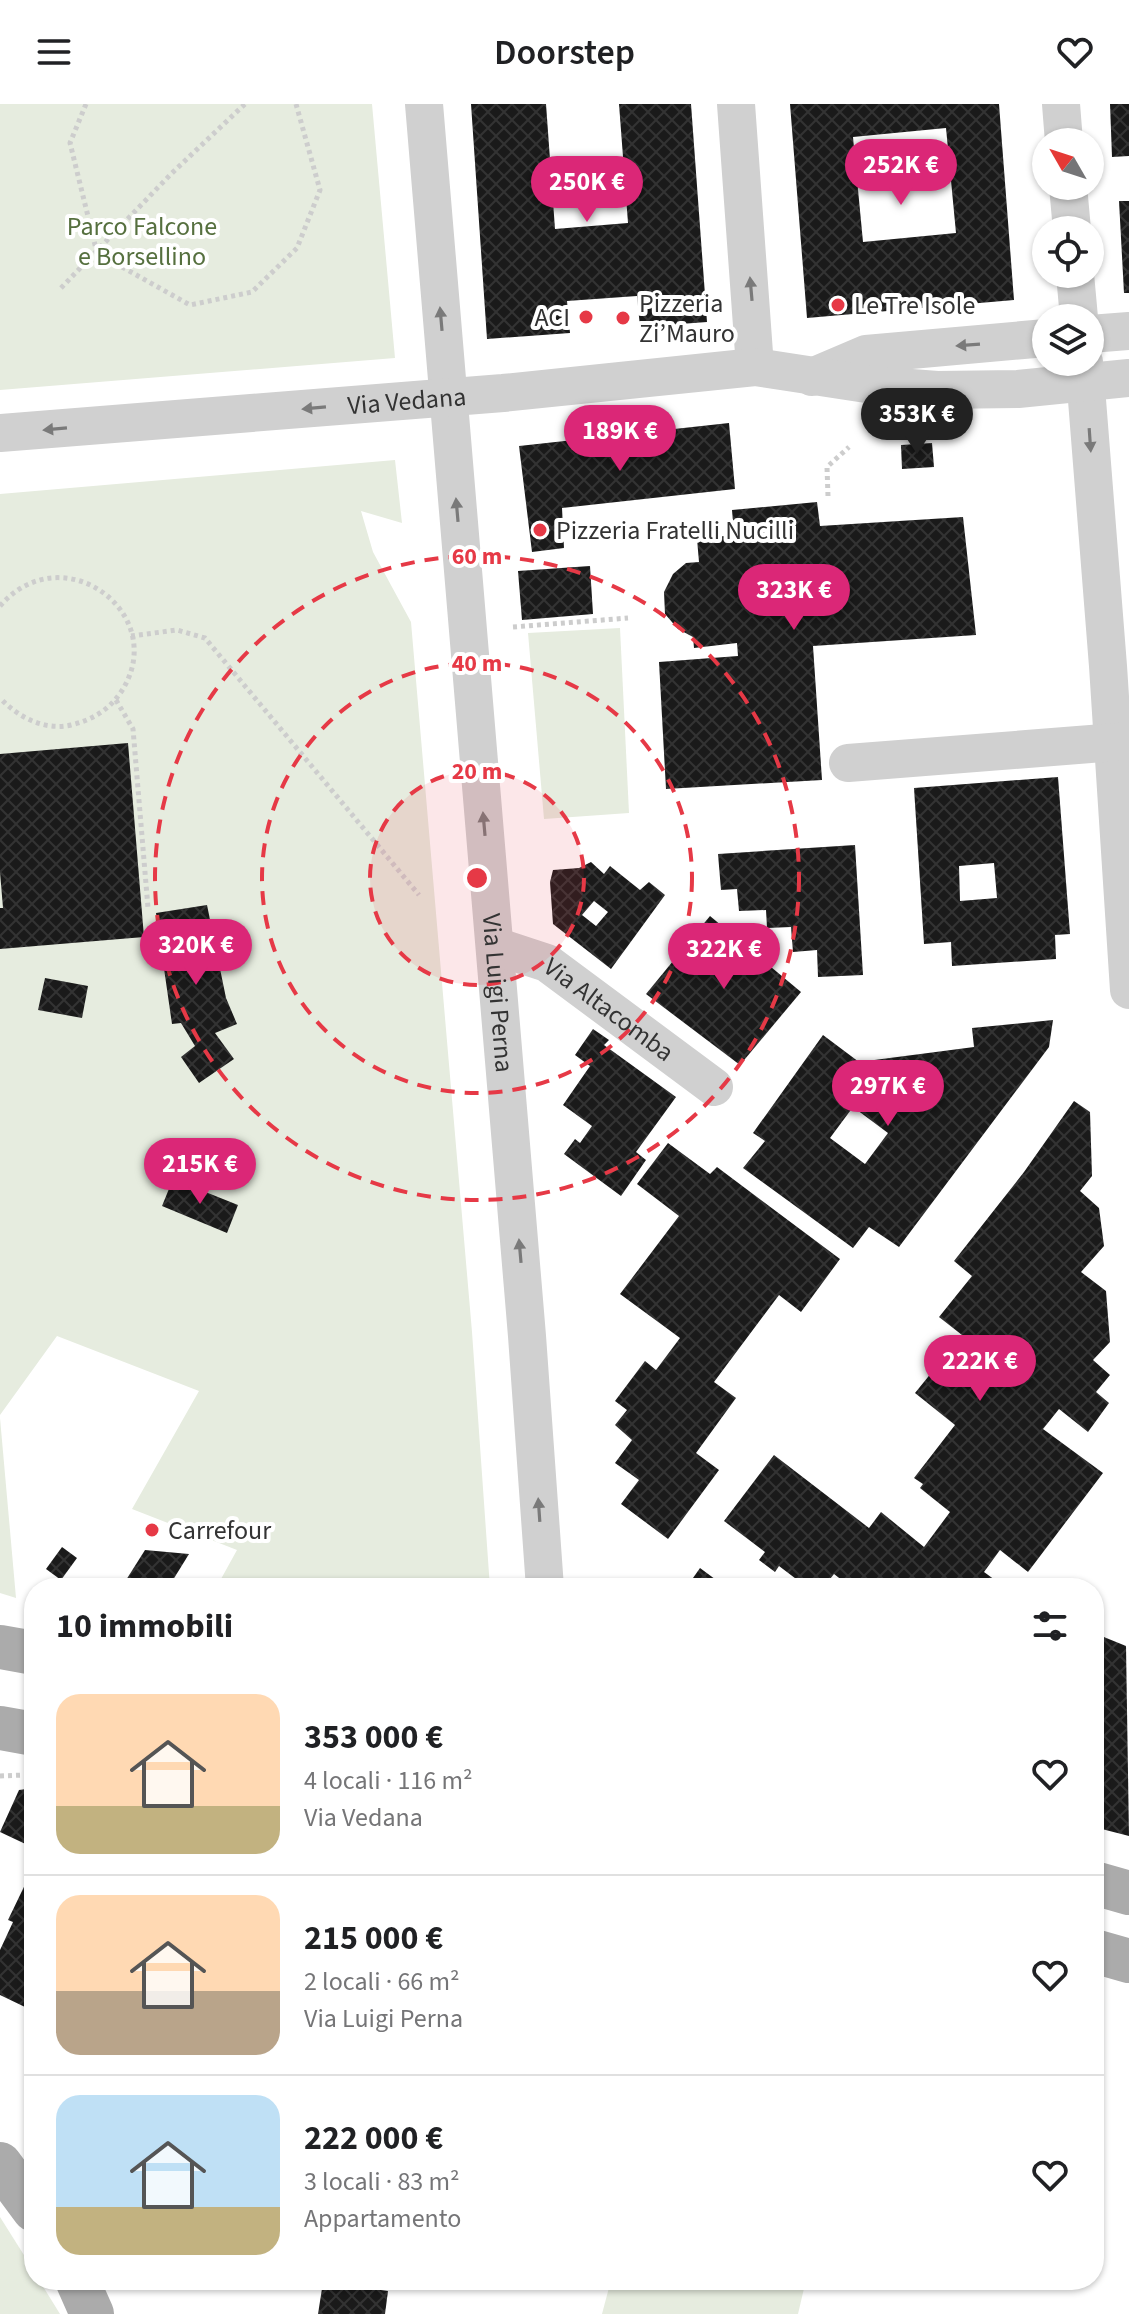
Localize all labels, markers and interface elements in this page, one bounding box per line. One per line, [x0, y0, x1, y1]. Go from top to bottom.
text: Doorstep [494, 27, 635, 78]
icon: menu [32, 30, 76, 74]
icon: heart [1053, 30, 1097, 74]
north arrow [1032, 128, 1104, 200]
map controls [1032, 128, 1104, 376]
pin: 252K € [836, 139, 966, 207]
text: 252K € [863, 146, 939, 183]
pin: 250K € [522, 156, 652, 224]
text: 250K € [549, 163, 625, 200]
park label: Parco Falcone e Borsellino [67, 208, 217, 275]
button: locate [1032, 216, 1104, 288]
one-way arrow [744, 276, 757, 301]
place label: Pizzeria Zi’Mauro [639, 285, 735, 352]
place label: Le Tre Isole [854, 287, 975, 324]
marker: Le Tre Isole [829, 296, 847, 314]
place label: ACI [534, 299, 570, 336]
button: layers [1032, 304, 1104, 376]
one-way arrow [434, 306, 447, 331]
marker: ACI [577, 308, 595, 326]
marker: Pizzeria Zi’Mauro [614, 309, 632, 327]
one-way arrow [955, 339, 980, 352]
street label: Via Vedana [346, 378, 467, 424]
pin: 353K € [852, 388, 982, 456]
text: 353K € [879, 395, 955, 432]
one-way arrow [301, 402, 326, 415]
pin: 189K € [555, 405, 685, 473]
text: 189K € [582, 412, 658, 449]
one-way arrow [42, 423, 67, 436]
one-way arrow [1084, 428, 1097, 453]
one-way arrow [451, 497, 464, 522]
place label: Pizzeria Fratelli Nucilli [556, 512, 794, 549]
marker: Pizzeria Fratelli Nucilli [531, 521, 549, 539]
text: 60 m [452, 539, 502, 574]
pin: 323K € [729, 564, 859, 632]
text: 323K € [756, 571, 832, 608]
text: 40 m [452, 646, 502, 681]
text: 20 m [452, 754, 502, 789]
one-way arrow [478, 811, 491, 836]
centre of rings [463, 864, 491, 892]
street label: Via Luigi Perna [473, 912, 523, 1074]
pin: 320K € [131, 919, 261, 987]
pin: 322K € [659, 923, 789, 991]
text: 320K € [158, 926, 234, 963]
text: 322K € [686, 930, 762, 967]
street label: Via Altacomba [536, 949, 682, 1070]
pin: 297K € [823, 1060, 953, 1128]
text: 297K € [850, 1067, 926, 1104]
pin: 215K € [135, 1138, 265, 1206]
text: 215K € [162, 1145, 238, 1182]
one-way arrow [513, 1238, 526, 1263]
pin: 222K € [915, 1335, 1045, 1403]
text: 222K € [942, 1342, 1018, 1379]
one-way arrow [532, 1497, 545, 1522]
place label: Carrefour [168, 1512, 272, 1549]
marker: Carrefour [143, 1521, 161, 1539]
text: 10 immobili [56, 1602, 233, 1651]
icon: filters [1028, 1604, 1072, 1648]
text: 353 000 € [304, 1713, 443, 1762]
icon: home [120, 1726, 216, 1822]
icon: heart [1028, 1752, 1072, 1796]
text: 4 locali · 116 m² [304, 1762, 473, 1799]
text: Via Vedana [304, 1799, 423, 1836]
text: 215 000 € [304, 1914, 443, 1963]
icon: home [120, 1927, 216, 2023]
icon: heart [1028, 1953, 1072, 1997]
text: 2 locali · 66 m² [304, 1963, 460, 2000]
text: Via Luigi Perna [304, 2000, 463, 2037]
text: 222 000 € [304, 2114, 443, 2163]
icon: home [120, 2127, 216, 2223]
icon: heart [1028, 2153, 1072, 2197]
text: 3 locali · 83 m² [304, 2163, 460, 2200]
text: Appartamento [304, 2200, 461, 2237]

